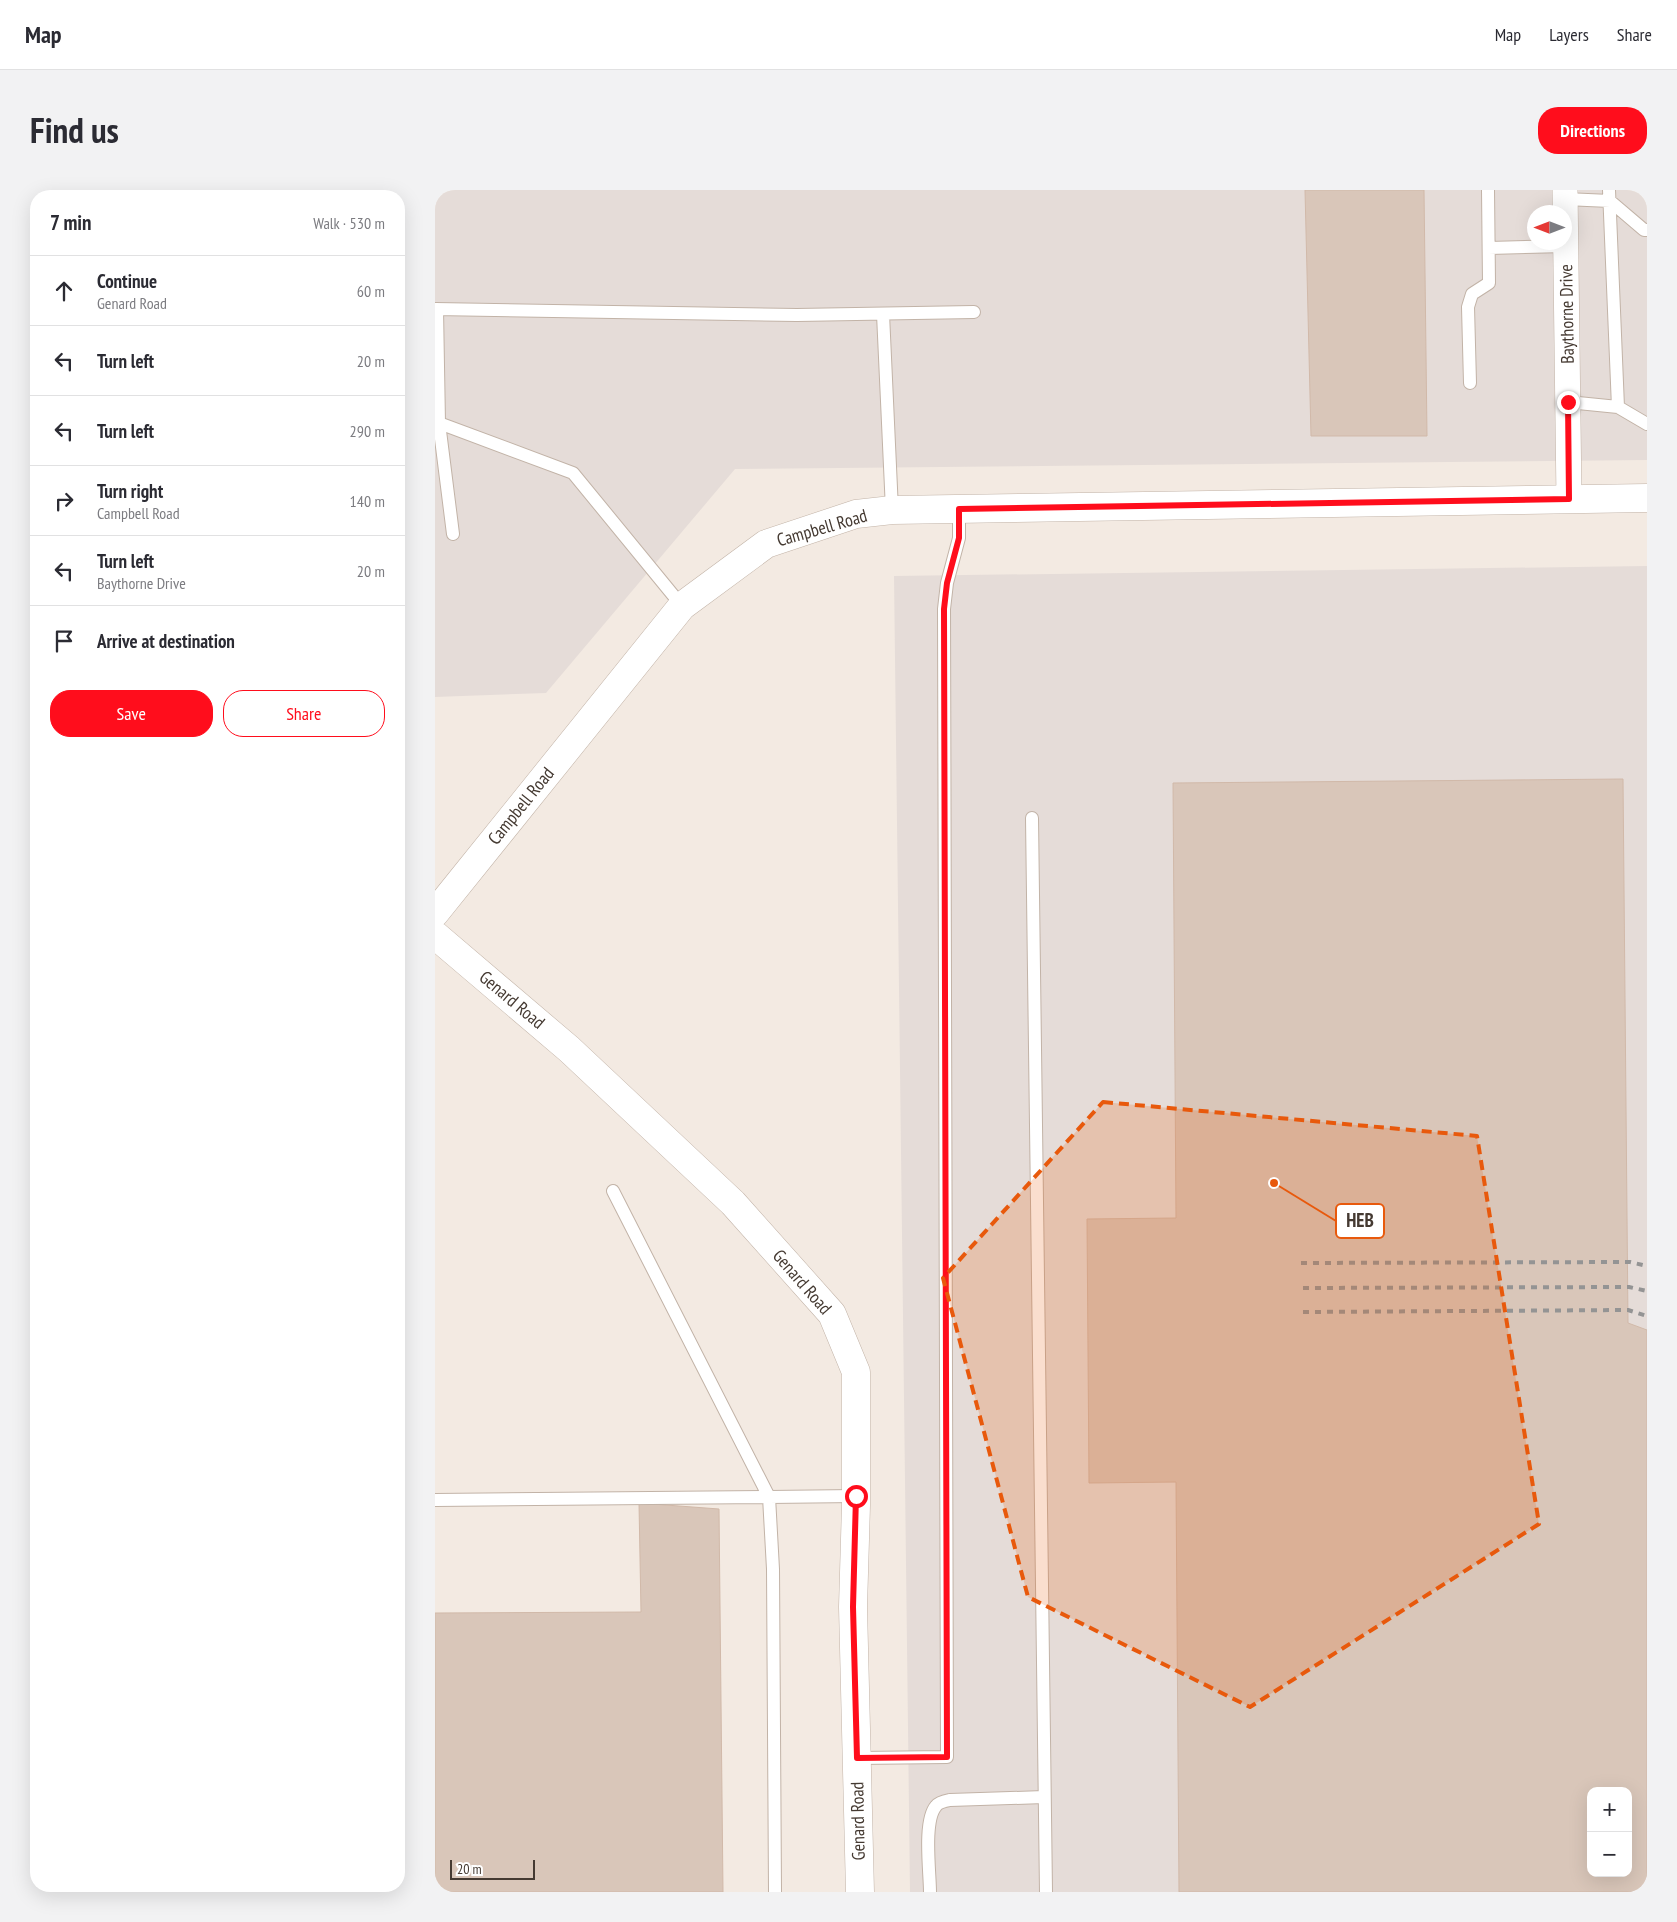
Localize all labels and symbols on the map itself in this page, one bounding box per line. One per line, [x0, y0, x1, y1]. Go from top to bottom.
north arrow [1527, 205, 1572, 250]
street label: Baythorne Drive [1554, 264, 1579, 364]
route end [1557, 391, 1580, 414]
street label: Campbell Road [774, 504, 870, 551]
street label: Campbell Road [482, 762, 559, 849]
street label: Genard Road [475, 966, 550, 1034]
callout: HEB [1336, 1204, 1384, 1238]
text: HEB [1346, 1208, 1374, 1232]
street label: Genard Road [768, 1244, 837, 1319]
route start [845, 1485, 868, 1508]
street label: Genard Road [845, 1781, 870, 1861]
scale bar [450, 1857, 535, 1880]

